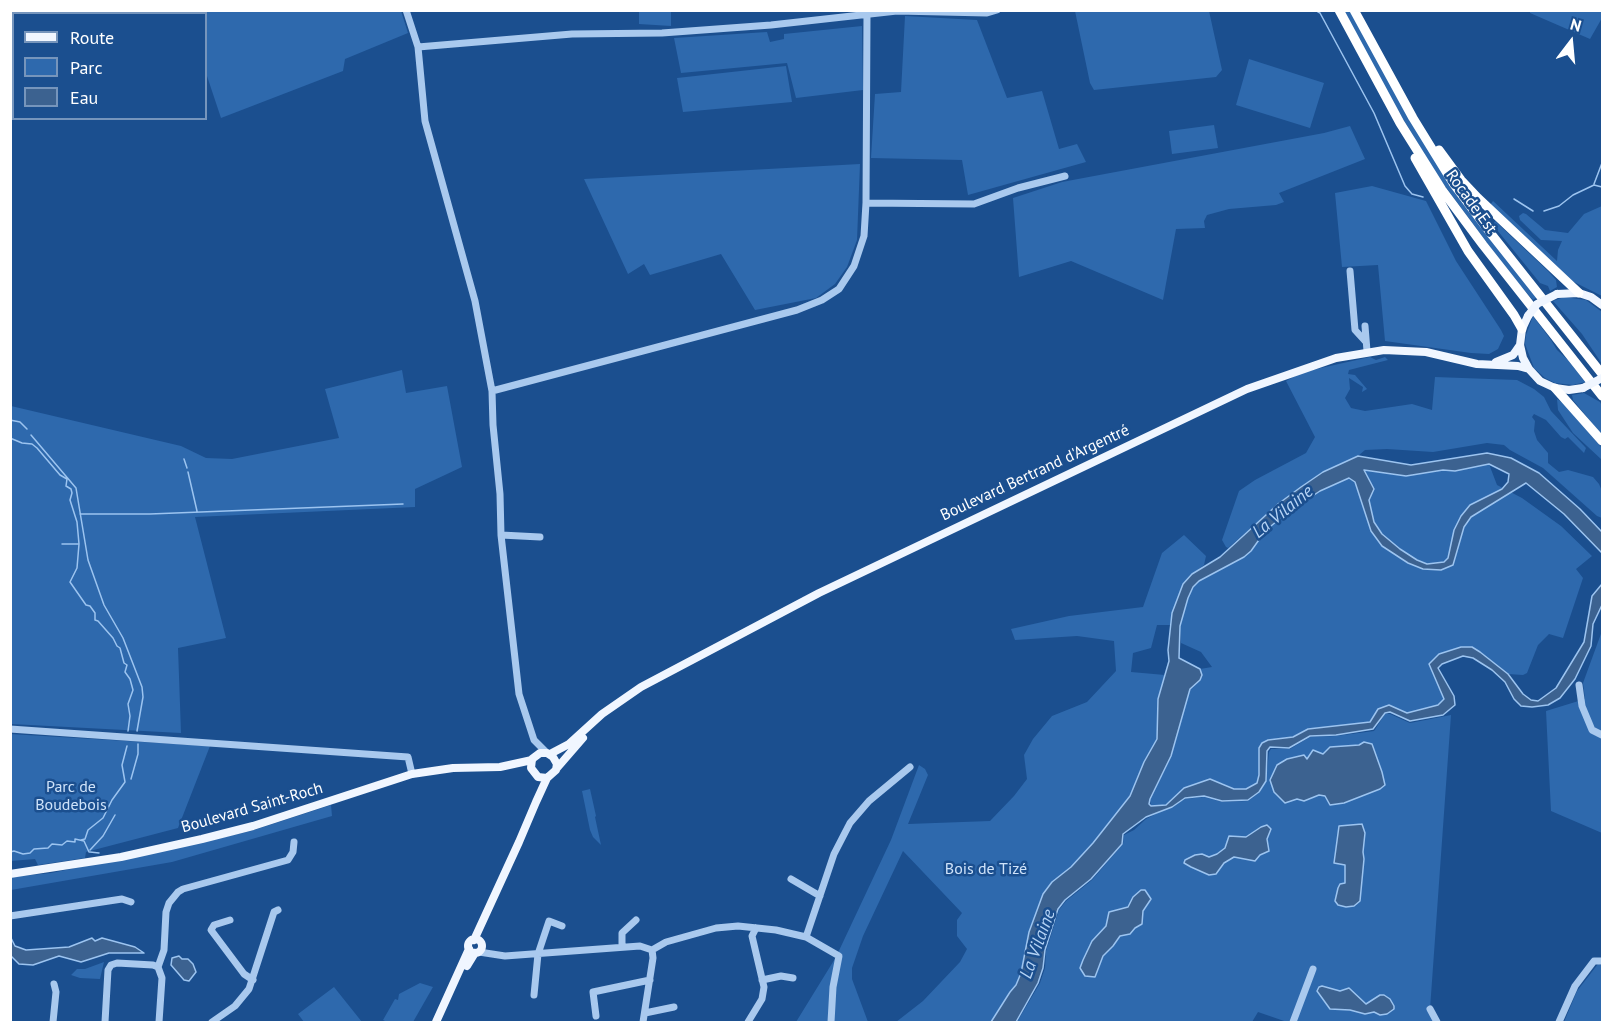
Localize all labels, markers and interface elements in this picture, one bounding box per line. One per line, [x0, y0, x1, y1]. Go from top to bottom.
legend [12, 12, 207, 120]
north arrow [1541, 12, 1601, 72]
text: N [1568, 14, 1584, 36]
text: Route [70, 26, 114, 49]
text: Parc [70, 56, 103, 79]
text: Eau [70, 86, 98, 109]
street label: Rocade Est [1441, 166, 1501, 238]
street label: Boulevard Bertrand d'Argentré [938, 421, 1132, 525]
water label: La Vilaine [1248, 481, 1318, 543]
park label: Parc de Boudebois [35, 777, 107, 815]
street label: Boulevard Saint-Roch [179, 779, 325, 837]
park label: Bois de Tizé [945, 859, 1027, 879]
water label: La Vilaine [1015, 906, 1061, 982]

